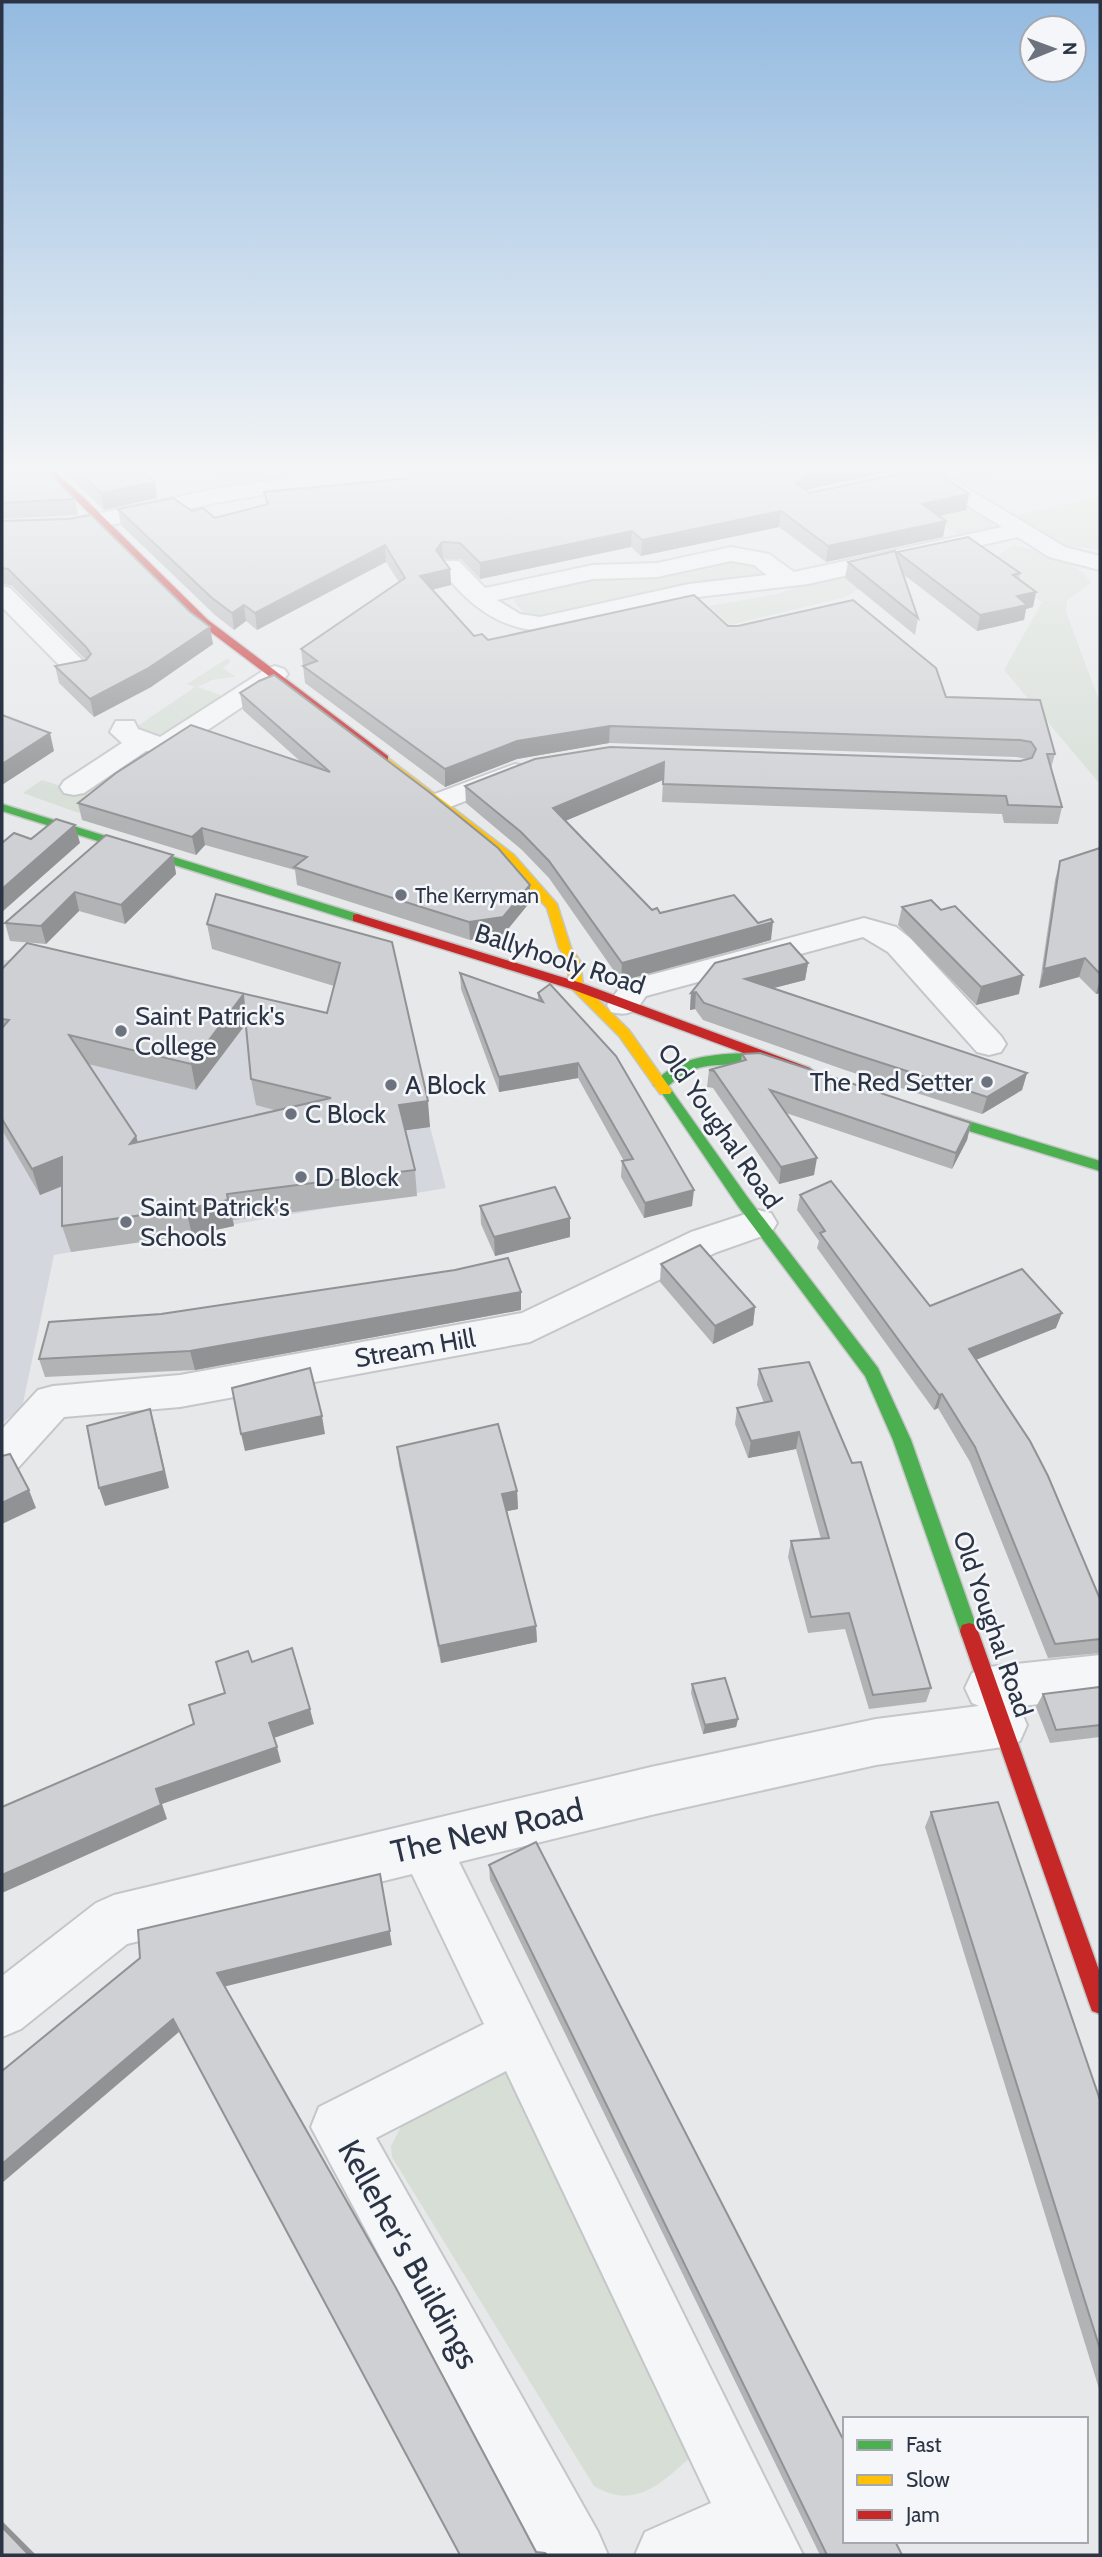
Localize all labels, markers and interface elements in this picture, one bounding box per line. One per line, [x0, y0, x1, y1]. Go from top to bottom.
north arrow [1018, 14, 1088, 84]
text: N [1058, 42, 1081, 56]
place label: The Kerryman [415, 883, 539, 908]
marker: The Kerryman [393, 887, 409, 903]
street label: Ballyhooly Road [471, 916, 649, 1002]
place label: Saint Patrick's College [135, 1000, 285, 1062]
marker: Saint Patrick's College [113, 1023, 129, 1039]
street label: Old Youghal Road [651, 1037, 789, 1215]
place label: The Red Setter [810, 1066, 974, 1098]
place label: A Block [405, 1069, 486, 1101]
marker: The Red Setter [979, 1074, 995, 1090]
marker: A Block [383, 1077, 399, 1093]
place label: C Block [305, 1098, 386, 1130]
marker: C Block [283, 1106, 299, 1122]
place label: D Block [315, 1161, 399, 1193]
marker: D Block [293, 1169, 309, 1185]
place label: Saint Patrick's Schools [140, 1191, 290, 1253]
marker: Saint Patrick's Schools [118, 1214, 134, 1230]
street label: Stream Hill [352, 1322, 478, 1374]
street label: Old Youghal Road [946, 1527, 1040, 1721]
street label: The New Road [387, 1789, 587, 1871]
street label: Kelleher's Buildings [330, 2133, 488, 2375]
legend [843, 2417, 1088, 2543]
text: Fast [906, 2432, 942, 2457]
text: Slow [906, 2467, 950, 2492]
text: Jam [905, 2502, 940, 2527]

